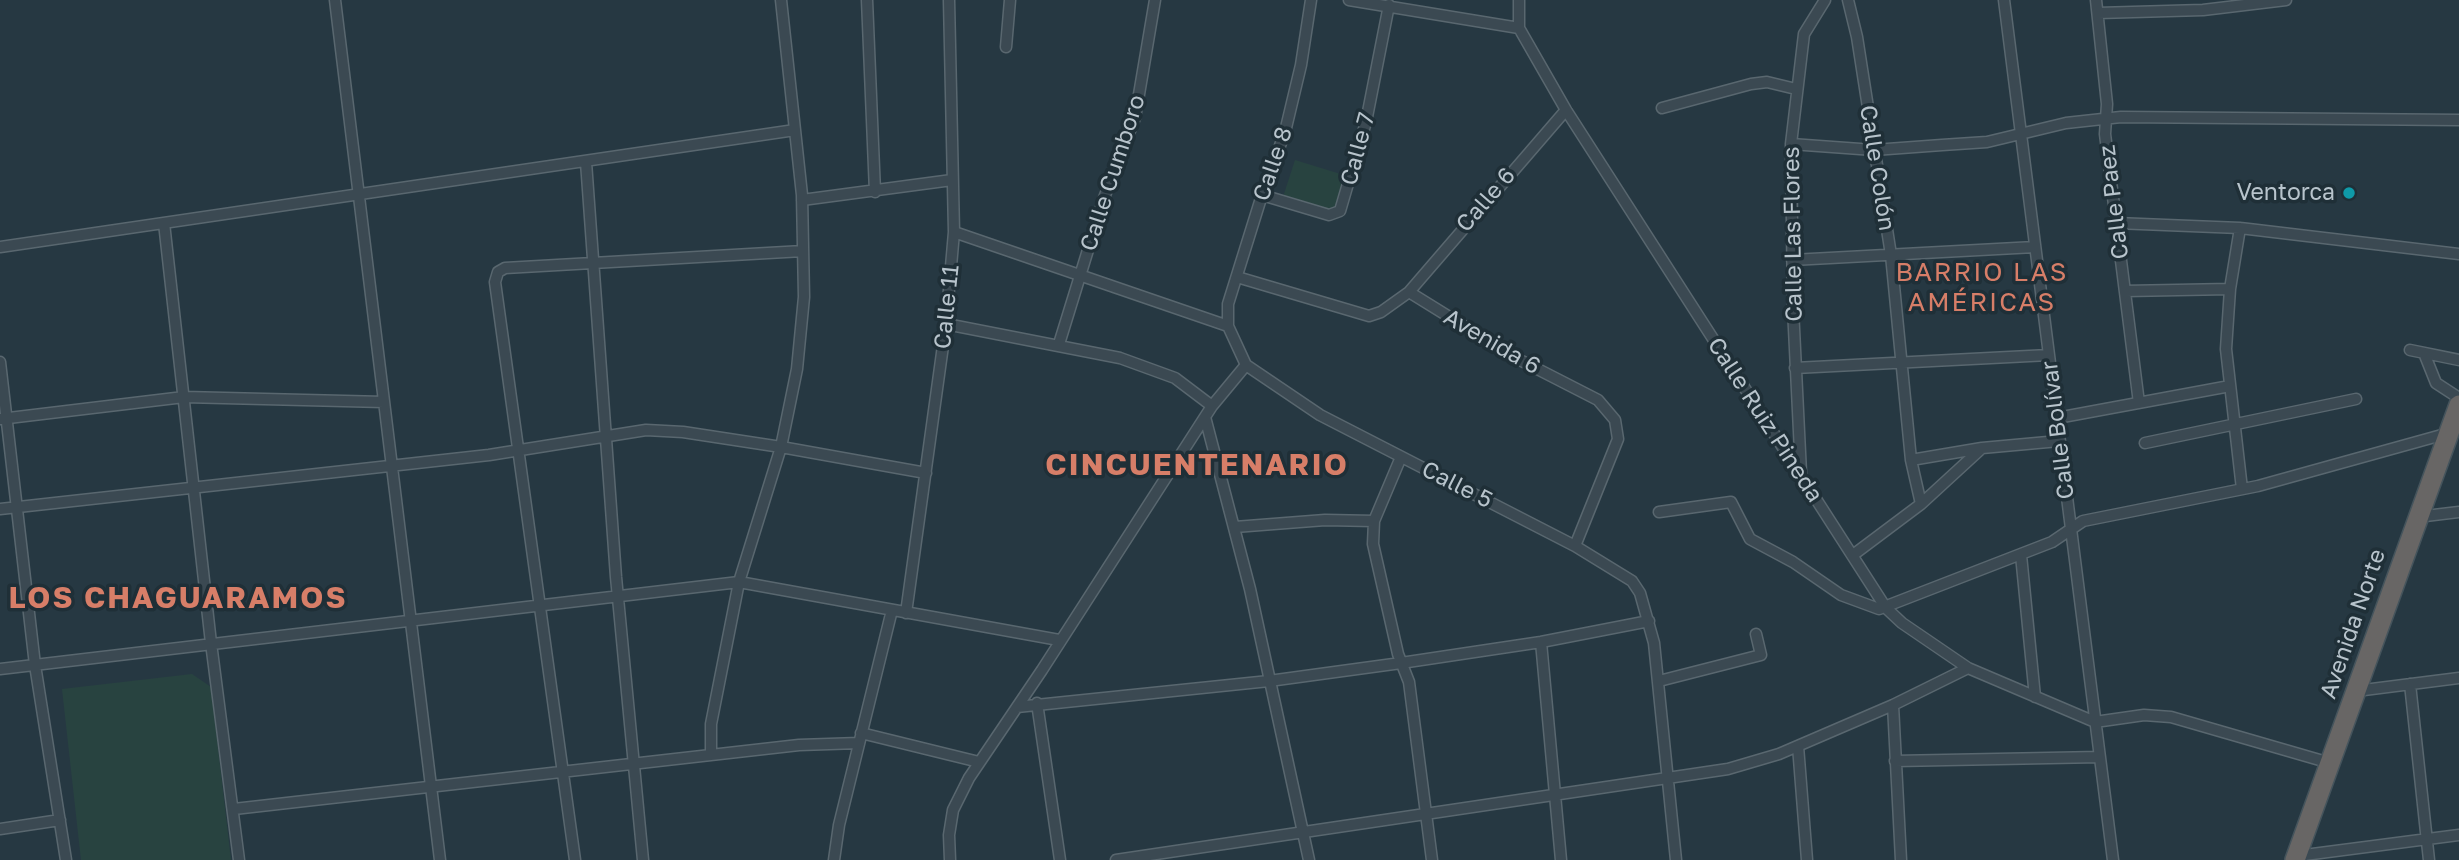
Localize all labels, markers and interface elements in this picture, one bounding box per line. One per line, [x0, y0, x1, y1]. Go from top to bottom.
street label: Calle Cumboro [1075, 91, 1151, 255]
street label: Calle Colón [1853, 103, 1901, 233]
street label: Calle 7 [1335, 109, 1381, 189]
street label: Calle 8 [1248, 123, 1298, 205]
street label: Calle Paez [2093, 143, 2135, 261]
street label: Calle Las Flores [1778, 146, 1808, 322]
street label: Calle 6 [1451, 162, 1521, 238]
place label: Ventorca [2236, 179, 2335, 207]
marker: Ventorca [2341, 185, 2357, 201]
district label: BARRIO LAS AMÉRICAS [1897, 257, 2067, 318]
street label: Calle 11 [929, 264, 965, 350]
street label: Avenida 6 [1439, 303, 1545, 381]
street label: Calle Ruiz Pineda [1701, 332, 1829, 508]
street label: Calle Bolívar [2036, 359, 2080, 501]
district label: CINCUENTENARIO [1047, 447, 1347, 483]
street label: Calle 5 [1417, 456, 1497, 514]
street label: Avenida Norte [2315, 546, 2391, 702]
district label: LOS CHAGUARAMOS [10, 580, 346, 616]

